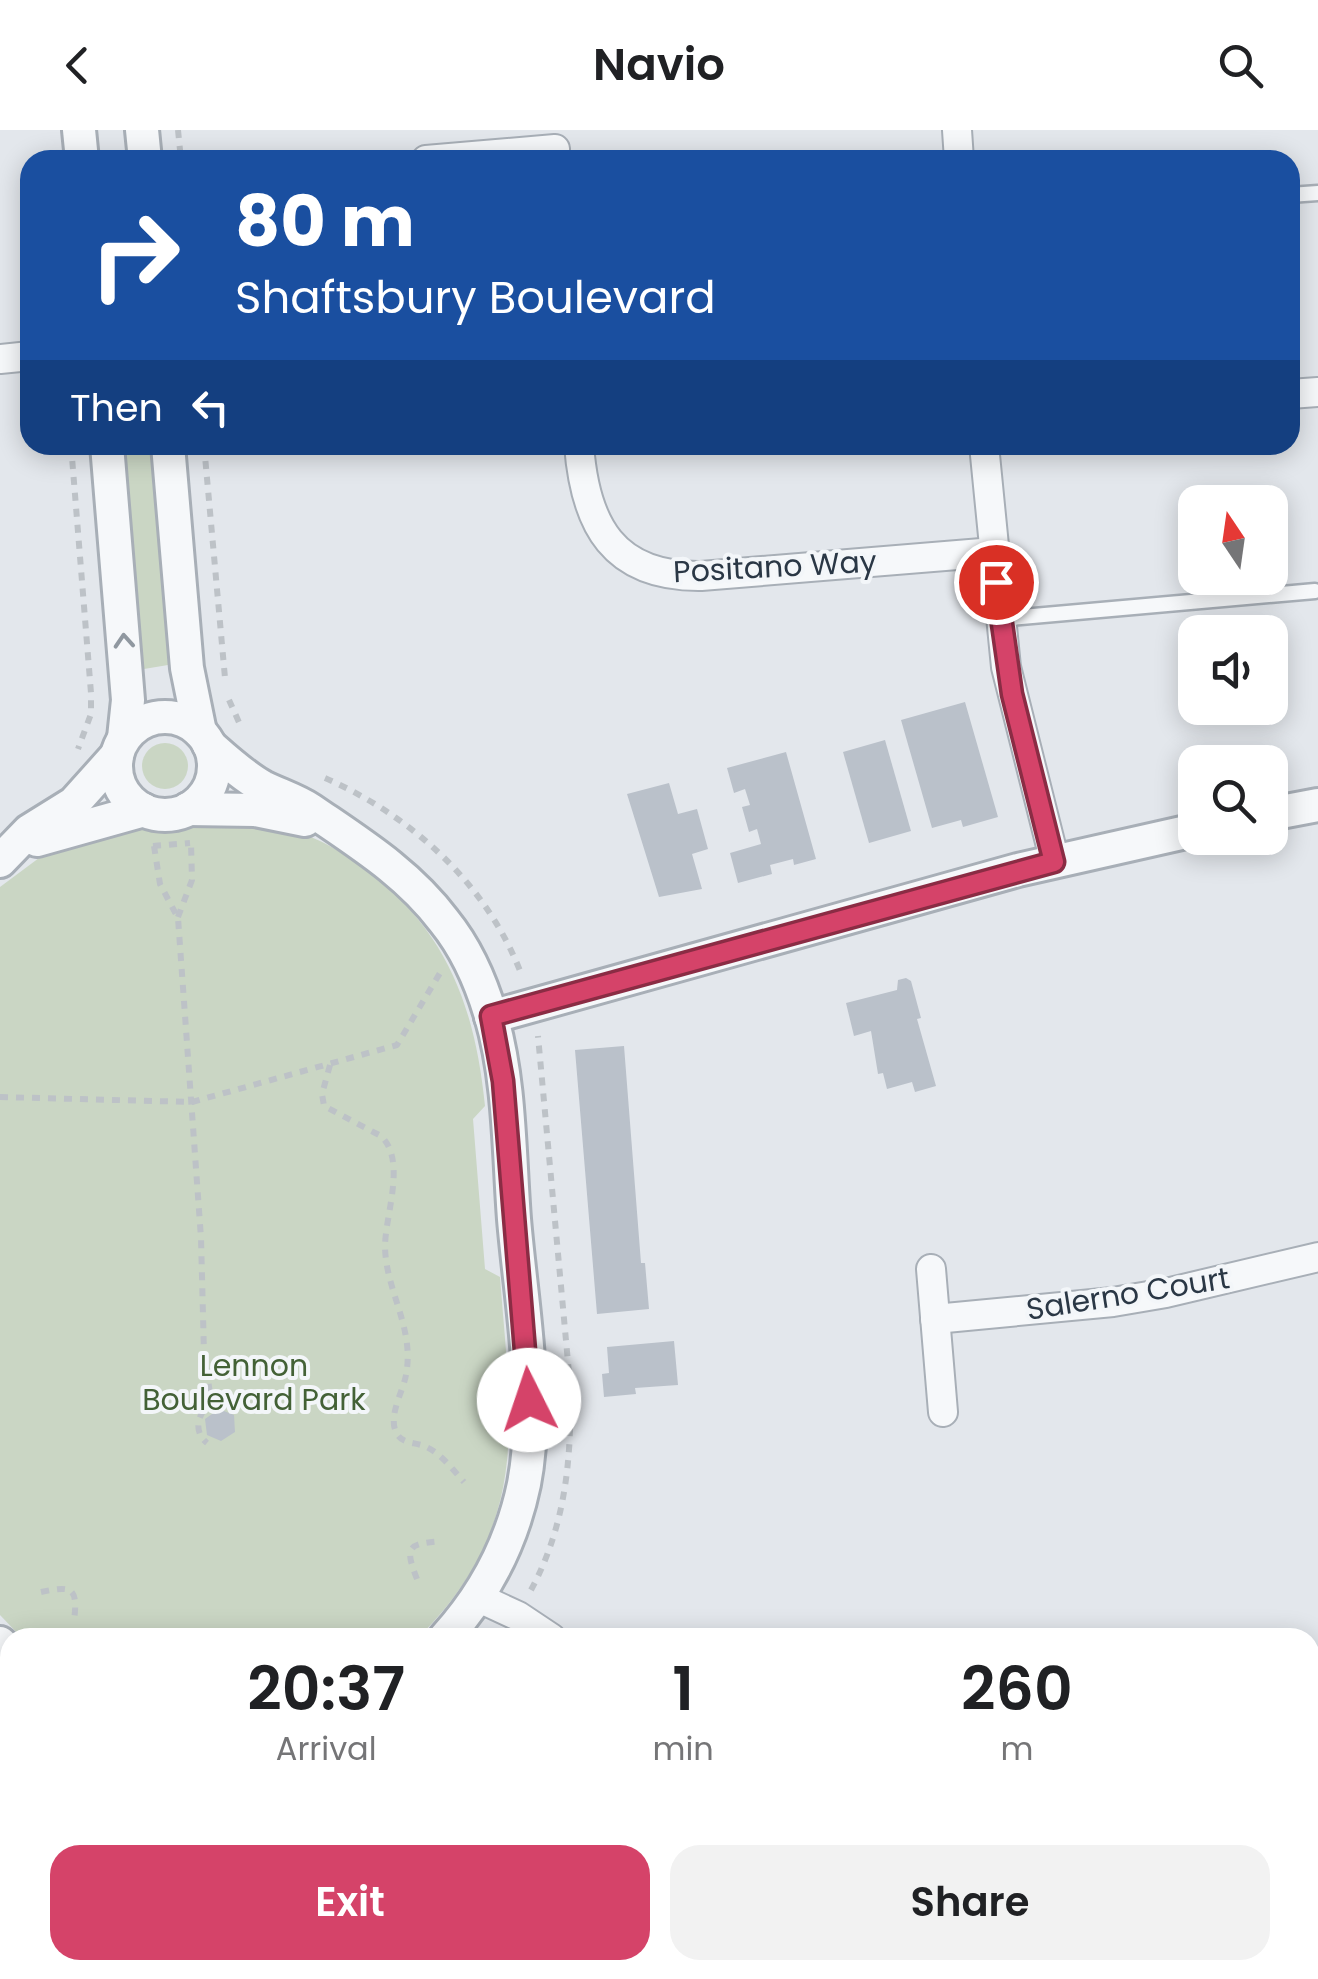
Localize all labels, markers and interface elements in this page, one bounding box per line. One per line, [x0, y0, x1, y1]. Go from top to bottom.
text: Navio [593, 33, 725, 96]
icon: back [50, 38, 105, 93]
icon: search [1213, 38, 1268, 93]
text: 80 m [235, 172, 415, 271]
icon: right [70, 190, 200, 320]
text: Shaftsbury Boulevard [235, 266, 716, 329]
icon: left [183, 380, 238, 435]
text: Then [70, 381, 163, 434]
north arrow [1178, 485, 1288, 595]
map controls [1178, 485, 1288, 855]
street label: Positano Way [672, 540, 878, 593]
pin [954, 540, 1039, 625]
icon: arrive [969, 555, 1024, 610]
button: sound [1178, 615, 1288, 725]
one-way arrow [113, 632, 135, 648]
button: search [1178, 745, 1288, 855]
street label: Salerno Court [1023, 1256, 1233, 1331]
park label: Lennon Boulevard Park [142, 1344, 366, 1421]
position arrow [477, 1348, 581, 1452]
text: 20:37 [247, 1647, 405, 1731]
text: 1 [672, 1647, 694, 1731]
text: 260 [961, 1647, 1073, 1731]
text: Arrival [276, 1726, 377, 1771]
text: min [652, 1726, 714, 1771]
text: m [1000, 1726, 1033, 1771]
button: Exit [50, 1845, 650, 1960]
button: Share [670, 1845, 1270, 1960]

